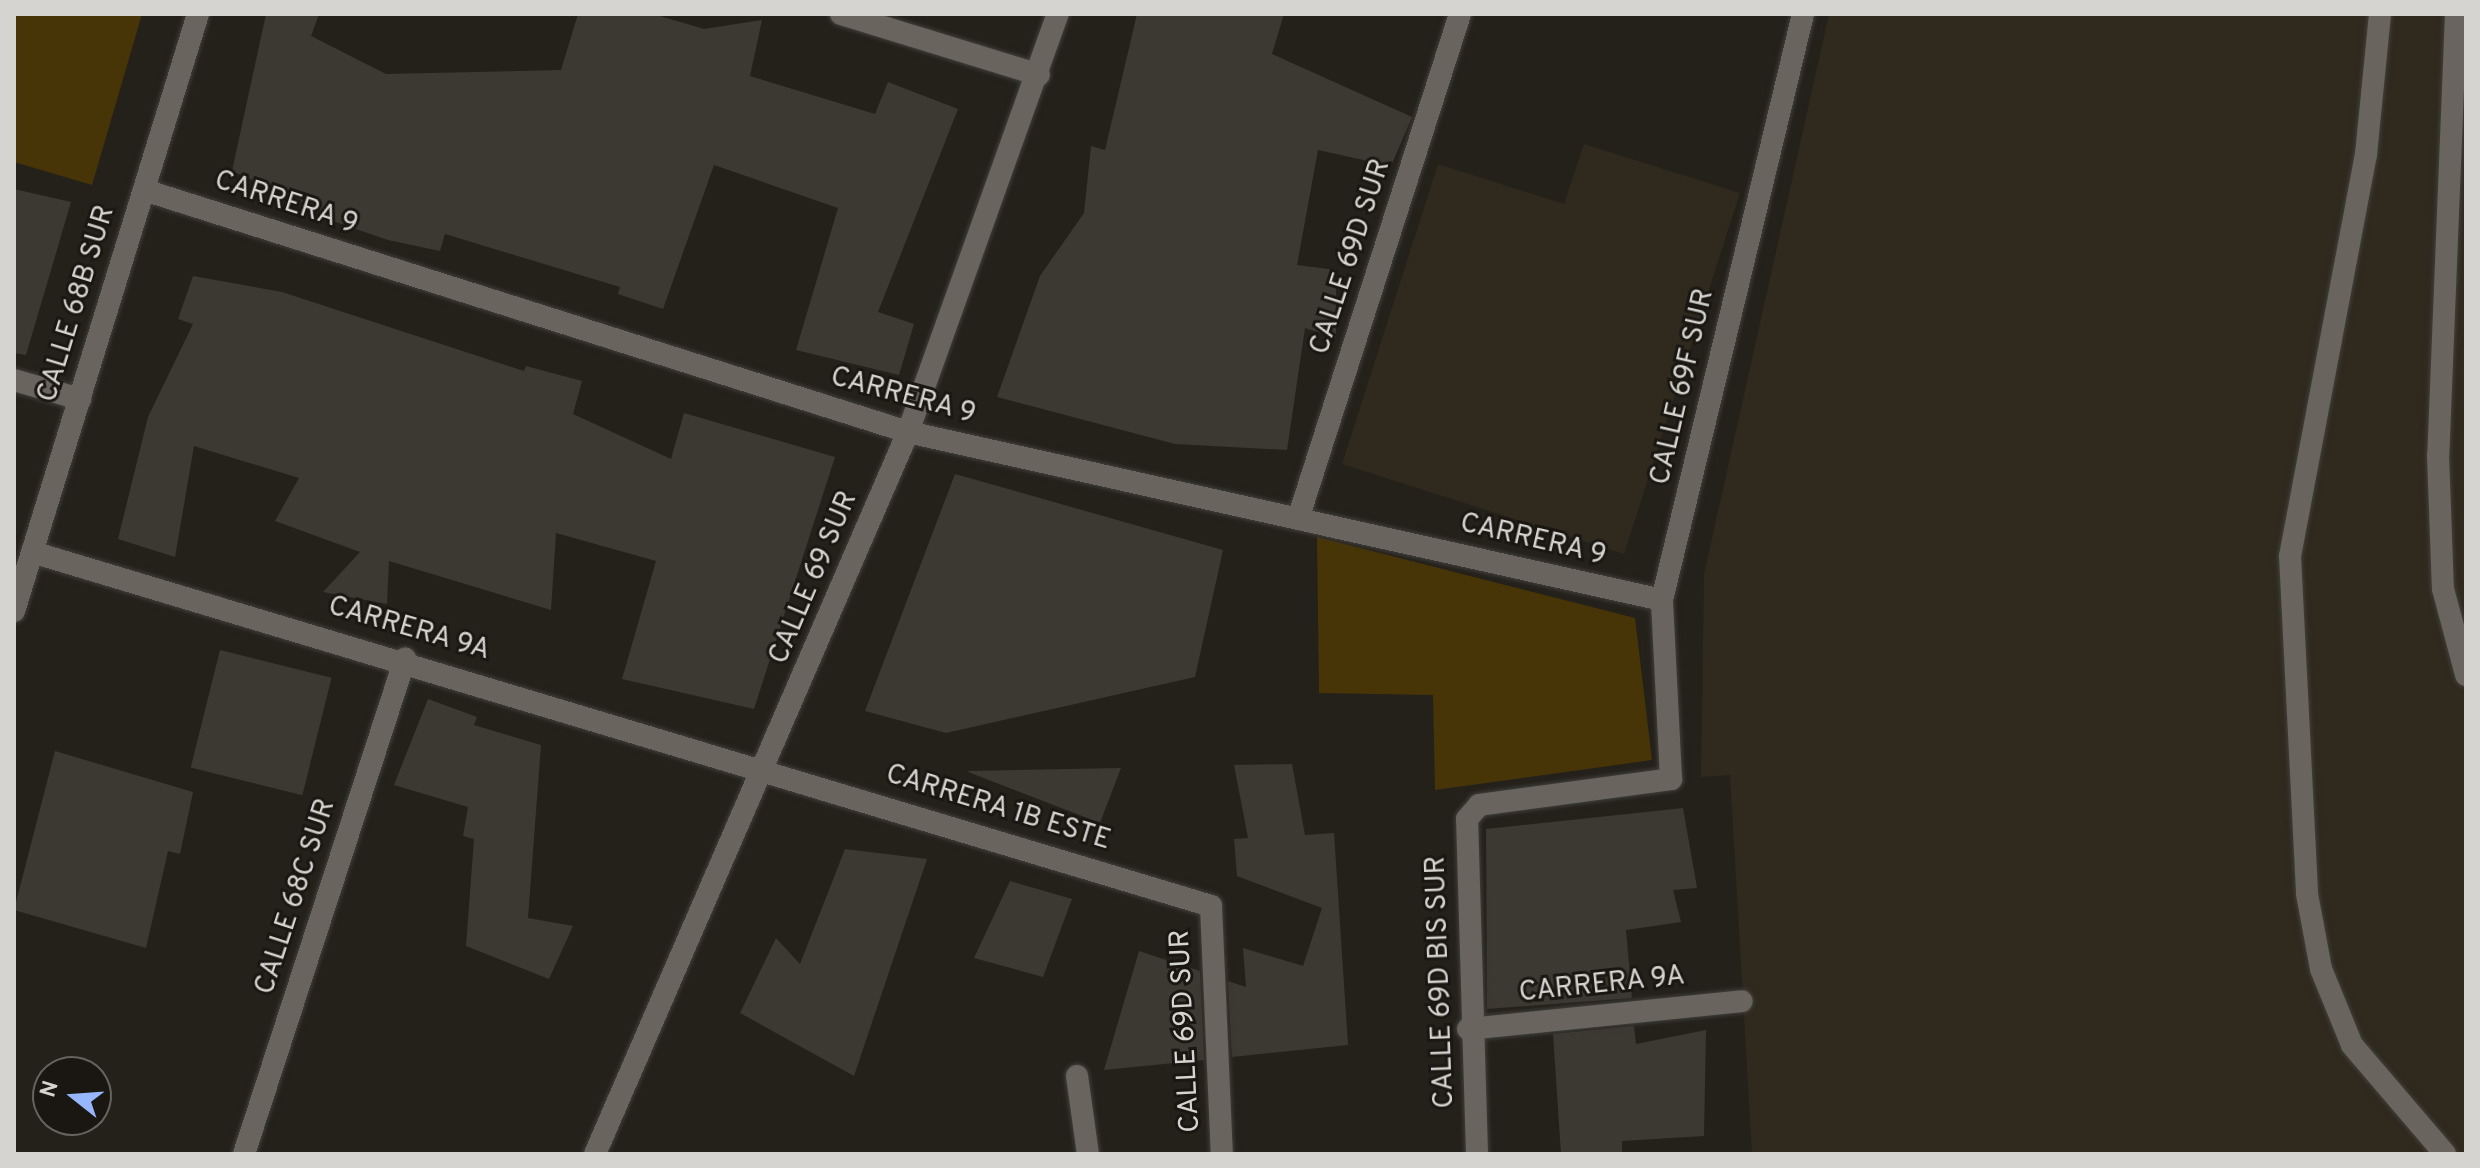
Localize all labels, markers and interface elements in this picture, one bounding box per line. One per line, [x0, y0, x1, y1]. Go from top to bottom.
street label: CALLE 69D SUR [1304, 155, 1398, 359]
street label: CARRERA 9 [209, 164, 363, 242]
street label: CALLE 68B SUR [31, 202, 123, 406]
street label: CALLE 69F SUR [1644, 286, 1722, 488]
street label: CARRERA 9 [826, 360, 980, 432]
street label: CALLE 69 SUR [763, 487, 865, 669]
street label: CARRERA 9 [1456, 507, 1610, 573]
street label: CARRERA 9A [324, 590, 494, 668]
street label: CARRERA 1B ESTE [881, 758, 1115, 858]
street label: CALLE 68C SUR [249, 795, 343, 999]
street label: CALLE 69D BIS SUR [1420, 855, 1462, 1109]
street label: CALLE 69D SUR [1164, 929, 1208, 1133]
street label: CARRERA 9A [1517, 960, 1687, 1010]
north arrow [32, 1056, 112, 1136]
text: N [35, 1078, 66, 1101]

